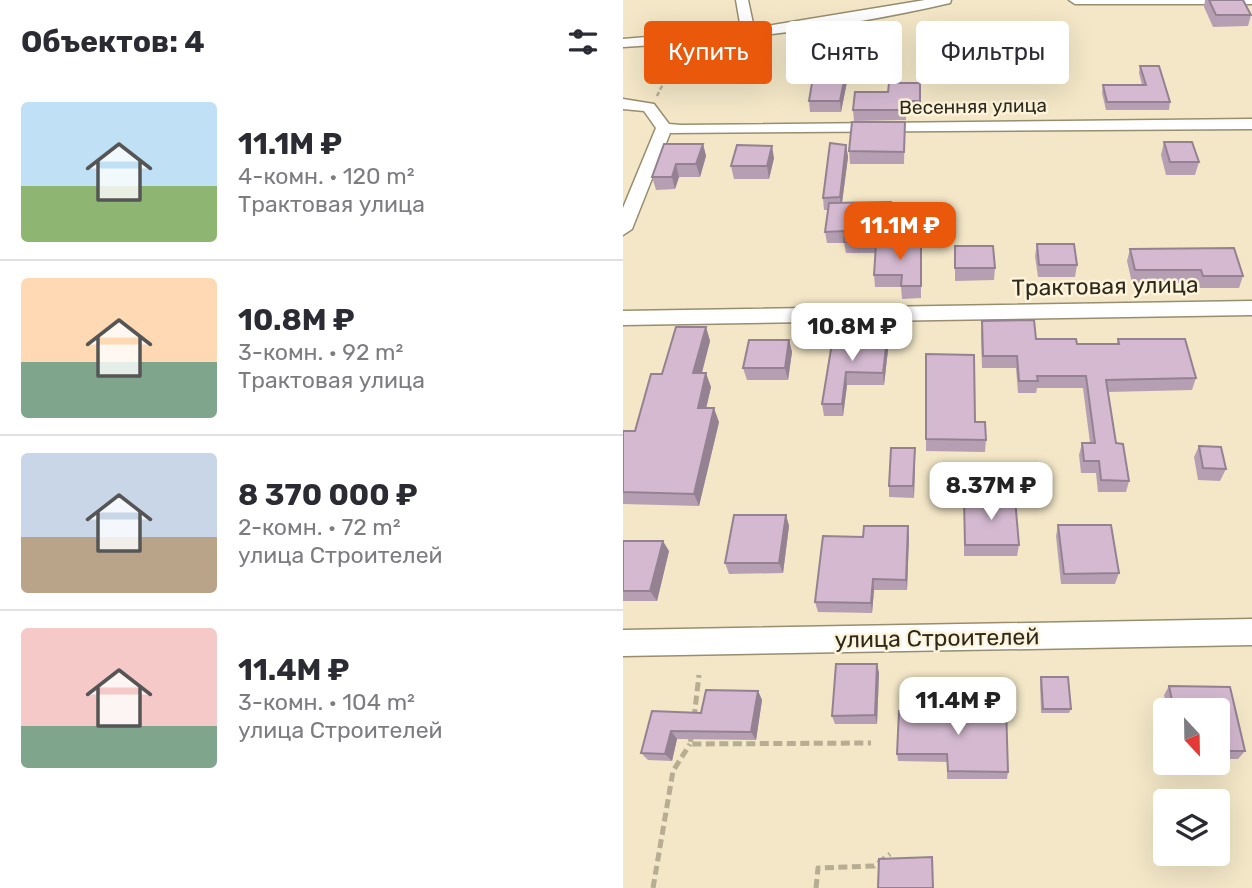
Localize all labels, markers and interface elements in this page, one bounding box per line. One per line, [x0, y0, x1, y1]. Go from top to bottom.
chip: Купить [644, 21, 772, 84]
chip: Снять [786, 21, 902, 84]
chip: Фильтры [916, 21, 1069, 84]
icon: filters [564, 23, 602, 61]
text: Объектов: 4 [21, 24, 205, 60]
street label: Весенняя улица [899, 94, 1047, 119]
text: 11.1M ₽ [238, 126, 342, 162]
icon: home [77, 130, 161, 214]
text: 4-комн. · 120 m² [238, 162, 415, 190]
text: Трактовая улица [238, 190, 425, 218]
pin: 11.1M ₽ [835, 202, 965, 262]
text: 11.1M ₽ [860, 211, 940, 239]
street label: Трактовая улица [1011, 270, 1199, 302]
text: 10.8M ₽ [238, 302, 355, 338]
pin: 10.8M ₽ [787, 304, 917, 363]
icon: home [77, 306, 161, 390]
text: 10.8M ₽ [807, 312, 897, 340]
text: 3-комн. · 92 m² [238, 338, 403, 366]
text: Трактовая улица [238, 366, 425, 394]
pin: 8.37M ₽ [926, 462, 1056, 522]
text: 8.37M ₽ [946, 471, 1036, 499]
text: 8 370 000 ₽ [238, 477, 418, 513]
icon: home [77, 481, 161, 565]
text: 2-комн. · 72 m² [238, 513, 401, 541]
text: улица Строителей [238, 541, 443, 569]
street label: улица Строителей [834, 622, 1040, 654]
text: 11.4M ₽ [238, 652, 349, 688]
icon: home [77, 656, 161, 740]
pin: 11.4M ₽ [893, 678, 1023, 737]
text: 11.4M ₽ [915, 686, 1001, 714]
text: 3-комн. · 104 m² [238, 688, 415, 716]
north arrow [1153, 698, 1230, 775]
map controls [1153, 698, 1230, 866]
text: улица Строителей [238, 716, 443, 744]
button: layers [1153, 789, 1230, 866]

